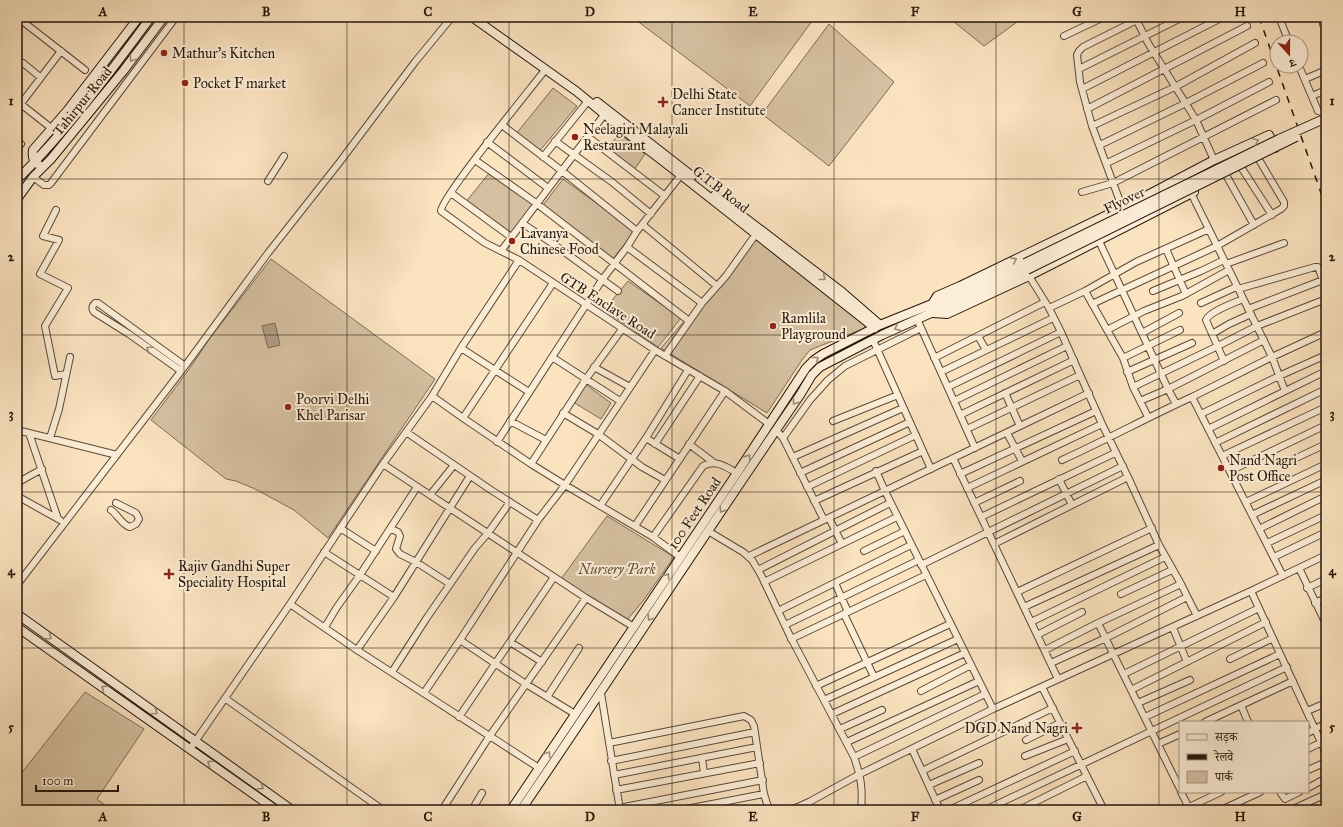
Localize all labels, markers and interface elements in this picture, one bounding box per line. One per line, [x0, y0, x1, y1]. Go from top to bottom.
text: A [98, 4, 108, 20]
text: B [262, 4, 271, 20]
text: C [424, 4, 433, 20]
text: D [585, 4, 595, 20]
text: E [748, 4, 758, 20]
text: F [911, 4, 920, 20]
text: G [1072, 4, 1082, 20]
text: H [1234, 4, 1246, 20]
north arrow [1269, 34, 1309, 74]
place label: Mathur's Kitchen [172, 45, 275, 62]
marker: Mathur's Kitchen [159, 48, 169, 58]
one-way arrow [130, 55, 137, 62]
text: उ [1286, 55, 1298, 70]
street label: Tahirpur Road [49, 63, 115, 139]
place label: Pocket F market [193, 75, 286, 92]
marker: Pocket F market [180, 78, 190, 88]
place label: Delhi State Cancer Institute [672, 86, 766, 119]
text: 1 [8, 93, 14, 109]
text: 1 [1329, 93, 1335, 109]
marker: Delhi State Cancer Institute [657, 96, 669, 108]
place label: Neelagiri Malayali Restaurant [583, 121, 689, 154]
marker: Neelagiri Malayali Restaurant [570, 132, 580, 142]
one-way arrow [1252, 138, 1260, 146]
street label: G.T.B Road [689, 162, 752, 217]
street label: Flyover [1101, 183, 1148, 218]
place label: Lavanya Chinese Food [520, 225, 599, 258]
marker: Lavanya Chinese Food [507, 236, 517, 246]
text: 2 [8, 249, 15, 265]
text: 2 [1329, 249, 1336, 265]
one-way arrow [1010, 257, 1017, 265]
street label: GTB Enclave Road [557, 268, 659, 343]
one-way arrow [819, 273, 826, 280]
place label: Ramlila Playground [781, 310, 846, 343]
marker: Ramlila Playground [768, 321, 778, 331]
one-way arrow [894, 323, 902, 331]
one-way arrow [146, 346, 153, 354]
one-way arrow [812, 356, 819, 363]
place label: Poorvi Delhi Khel Parisar [296, 391, 369, 424]
one-way arrow [793, 398, 800, 405]
marker: Poorvi Delhi Khel Parisar [283, 402, 293, 412]
text: 3 [8, 406, 14, 422]
text: 3 [1329, 406, 1335, 422]
place label: Nand Nagri Post Office [1229, 452, 1297, 485]
one-way arrow [743, 454, 751, 461]
marker: Nand Nagri Post Office [1216, 463, 1226, 473]
street label: 100 Feet Road [664, 474, 725, 552]
one-way arrow [719, 506, 727, 513]
place label: Rajiv Gandhi Super Speciality Hospital [178, 558, 290, 591]
park label: Nursery Park [577, 561, 657, 578]
text: 4 [7, 563, 15, 579]
text: 4 [1328, 563, 1336, 579]
marker: Rajiv Gandhi Super Speciality Hospital [163, 568, 175, 580]
one-way arrow [663, 574, 670, 581]
one-way arrow [647, 614, 655, 621]
one-way arrow [44, 632, 51, 639]
one-way arrow [101, 685, 108, 693]
one-way arrow [150, 707, 157, 714]
text: 5 [8, 719, 15, 735]
text: 5 [1329, 719, 1336, 735]
place label: DGD Nand Nagri [964, 720, 1068, 737]
legend [1179, 721, 1309, 793]
marker: DGD Nand Nagri [1071, 722, 1083, 734]
text: सड़क [1214, 730, 1239, 744]
text: रेलवे [1213, 749, 1234, 764]
one-way arrow [543, 751, 551, 758]
one-way arrow [207, 760, 214, 768]
scale bar [36, 767, 118, 793]
text: पार्क [1214, 770, 1234, 784]
text: 100 m [42, 774, 73, 788]
one-way arrow [256, 782, 263, 789]
text: A [98, 809, 108, 825]
text: B [262, 809, 271, 825]
text: C [424, 809, 433, 825]
text: D [585, 809, 595, 825]
text: E [748, 809, 758, 825]
text: F [911, 809, 920, 825]
text: G [1072, 809, 1082, 825]
text: H [1234, 809, 1246, 825]

